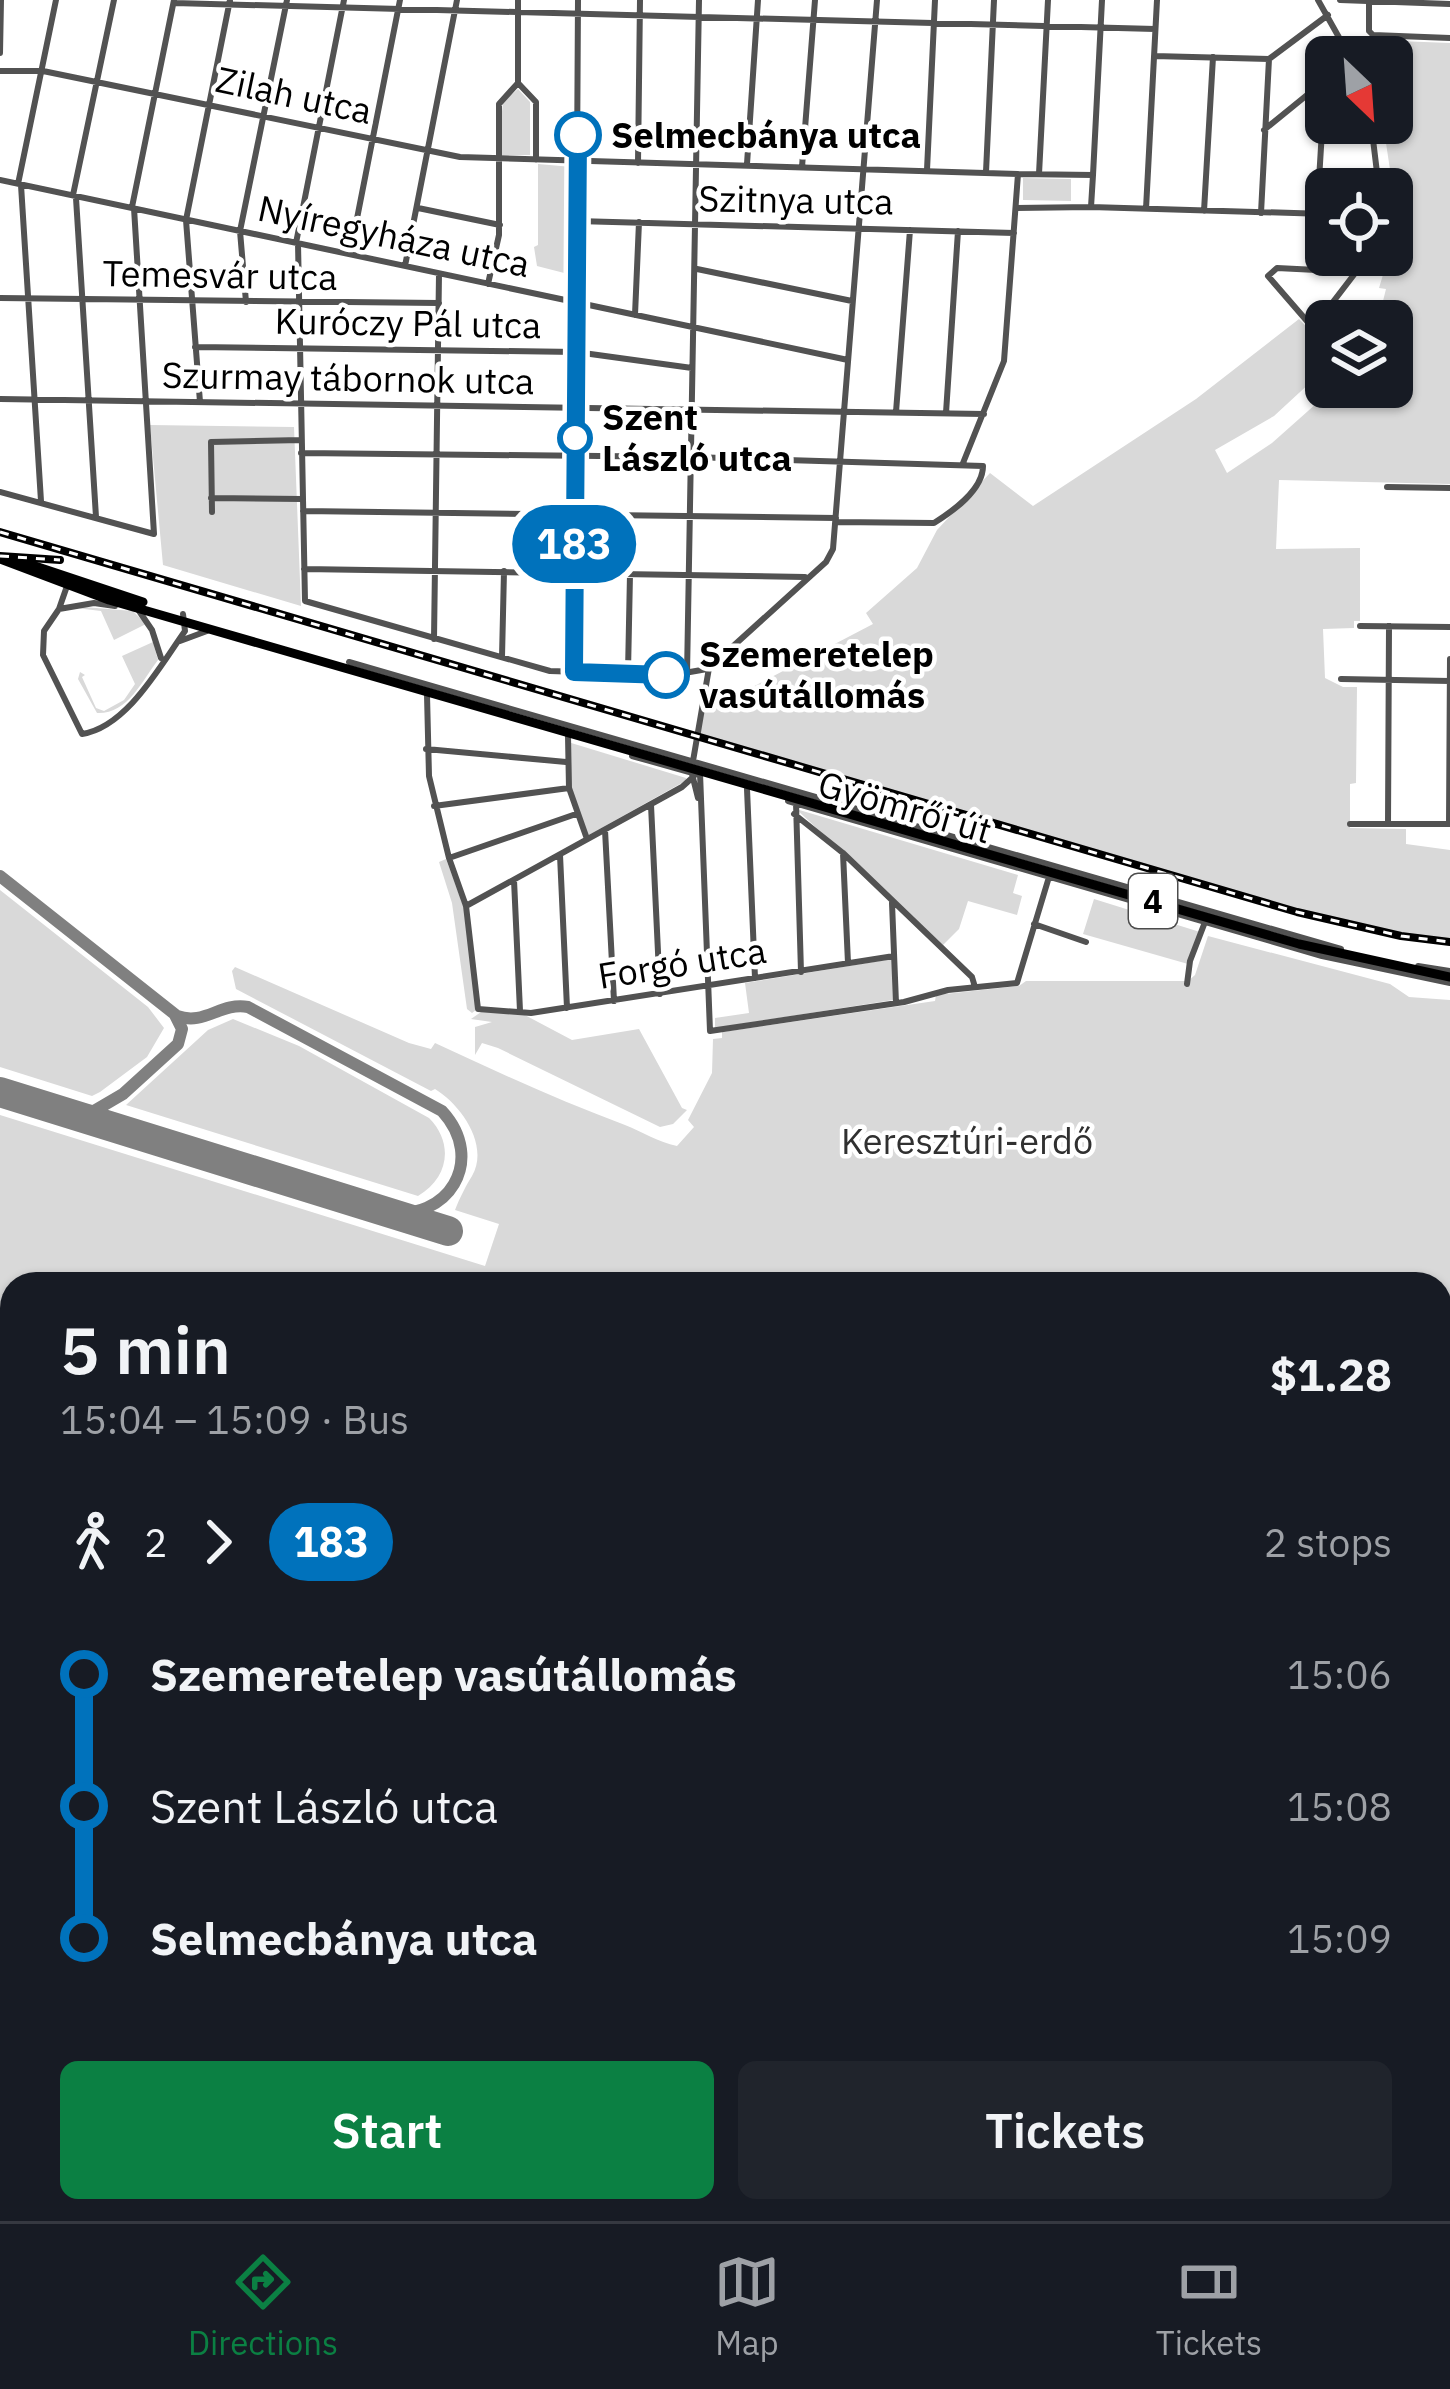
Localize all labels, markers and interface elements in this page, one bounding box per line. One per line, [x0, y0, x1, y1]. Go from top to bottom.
north arrow [1305, 36, 1413, 144]
map controls [1305, 36, 1413, 408]
street label: Zilah utca [212, 55, 376, 134]
place label: Selmecbánya utca [611, 111, 921, 158]
marker: Selmecbánya utca [556, 113, 600, 157]
button: locate [1305, 168, 1413, 276]
street label: Szitnya utca [698, 174, 894, 225]
street label: Nyíregyháza utca [254, 184, 534, 287]
street label: Temesvár utca [102, 249, 338, 300]
street label: Kuróczy Pál utca [274, 297, 542, 348]
button: layers [1305, 300, 1413, 408]
street label: Szurmay tábornok utca [161, 351, 535, 404]
place label: Szent László utca [602, 393, 792, 481]
marker: Szent László utca [559, 422, 591, 454]
line badge: 183 [505, 505, 643, 583]
text: 183 [536, 516, 612, 571]
place label: Szemeretelep vasútállomás [699, 630, 934, 718]
marker: Szemeretelep vasútállomás [644, 653, 688, 697]
street label: Gyömrői út [813, 759, 997, 854]
road number: 4 [1129, 874, 1177, 928]
street label: Forgó utca [595, 926, 769, 999]
park label: Keresztúri-erdő [841, 1117, 1093, 1164]
text: 5 min [60, 1306, 231, 1392]
text: $1.28 [1270, 1345, 1392, 1403]
text: 15:04 – 15:09 · Bus [60, 1394, 409, 1445]
icon: walk [60, 1509, 126, 1575]
icon: forward [185, 1509, 251, 1575]
text: 183 [293, 1514, 369, 1569]
text: 2 [144, 1517, 167, 1568]
text: 2 stops [1264, 1517, 1392, 1568]
text: Szemeretelep vasútállomás [150, 1645, 737, 1703]
text: 15:06 [1287, 1649, 1392, 1700]
text: Szent László utca [150, 1777, 498, 1835]
text: 15:08 [1287, 1781, 1392, 1832]
text: Selmecbánya utca [150, 1909, 538, 1967]
text: 15:09 [1287, 1913, 1392, 1964]
button: Start [60, 2061, 714, 2199]
button: Tickets [738, 2061, 1392, 2199]
tab: Directions [188, 2249, 338, 2364]
tab: Map [714, 2249, 780, 2364]
tab: Tickets [1156, 2249, 1262, 2364]

